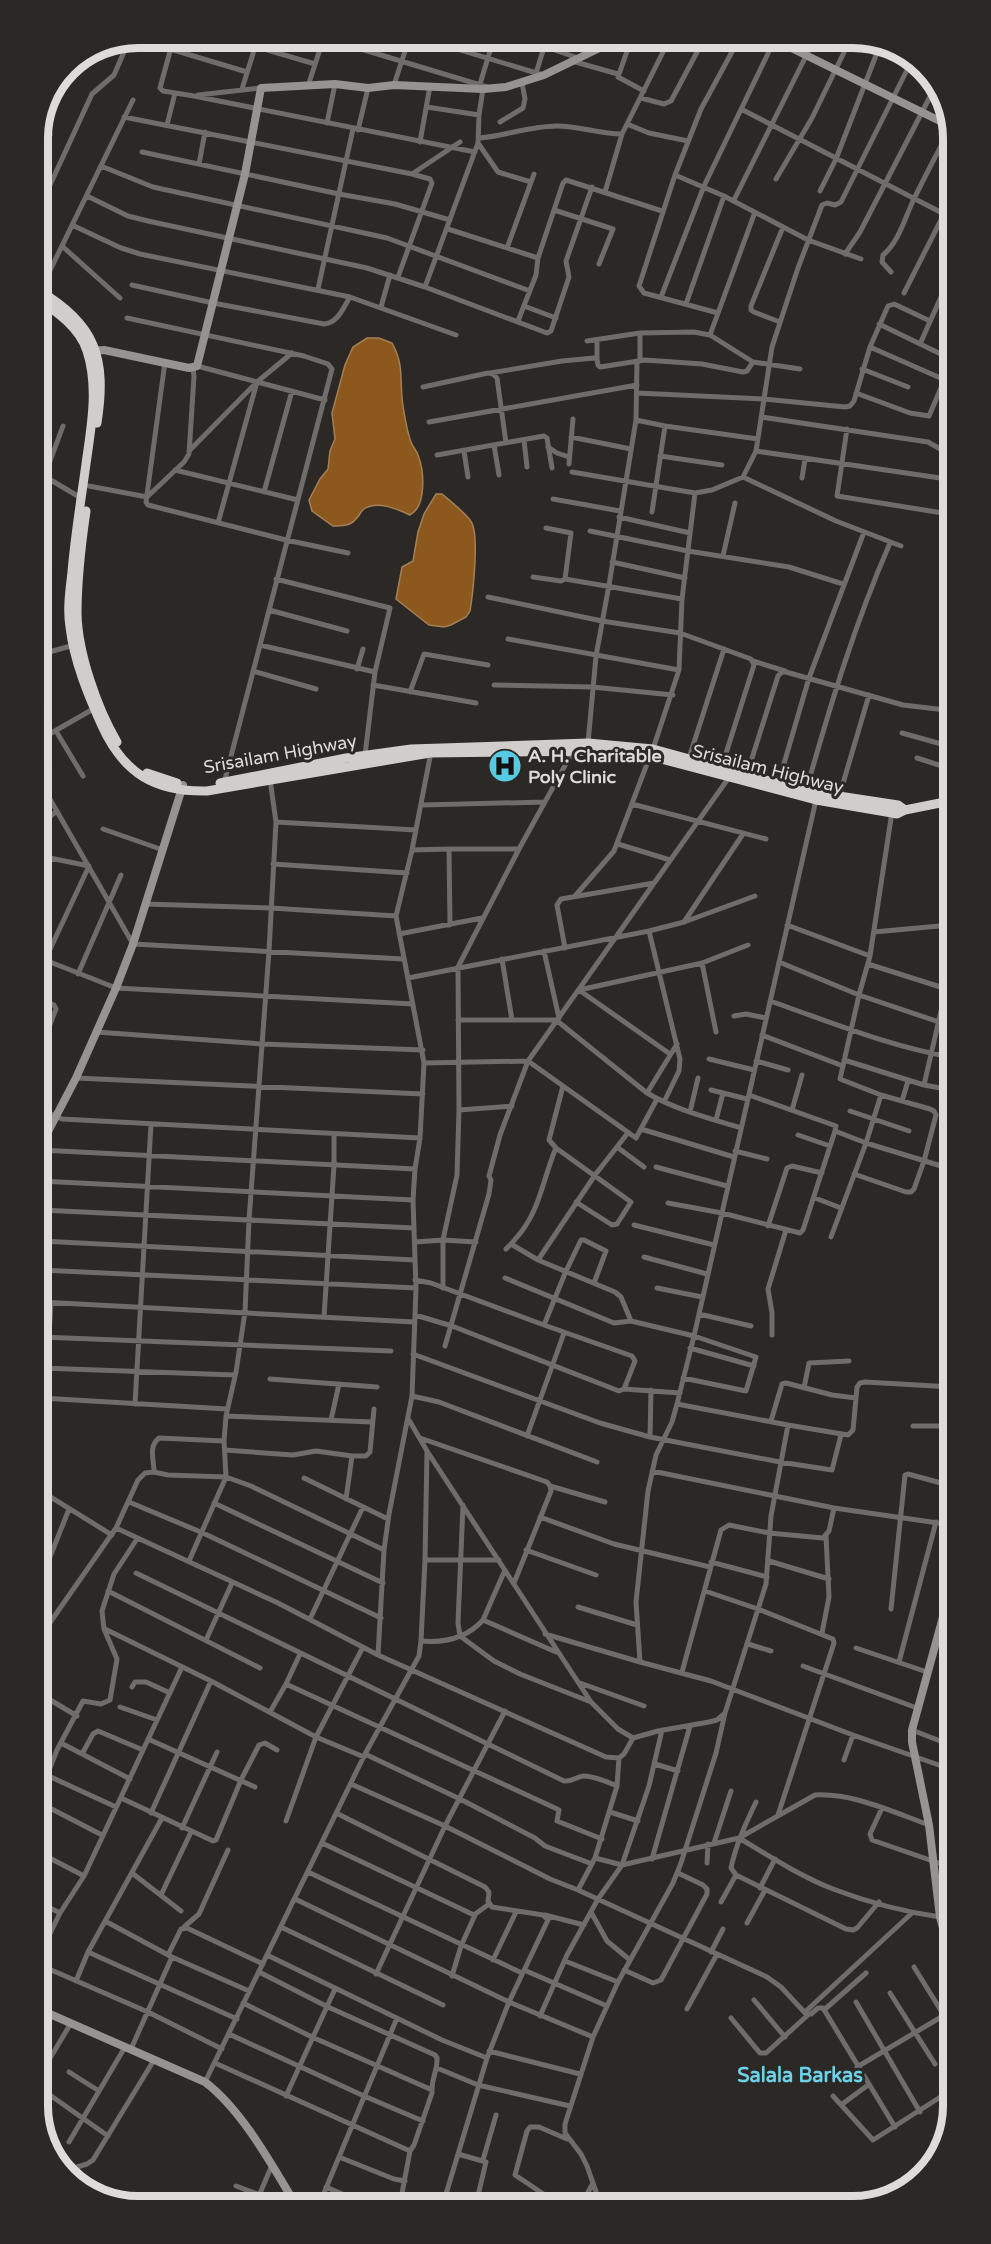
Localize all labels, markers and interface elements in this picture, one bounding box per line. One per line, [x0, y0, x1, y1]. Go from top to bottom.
street label: Srisailam Highway [202, 730, 359, 778]
street label: Srisailam Highway [690, 740, 846, 799]
place label: A. H. Charitable Poly Clinic [528, 745, 662, 788]
hospital icon: A. H. Charitable Poly Clinic [487, 748, 523, 784]
district label: Salala Barkas [737, 2064, 863, 2088]

